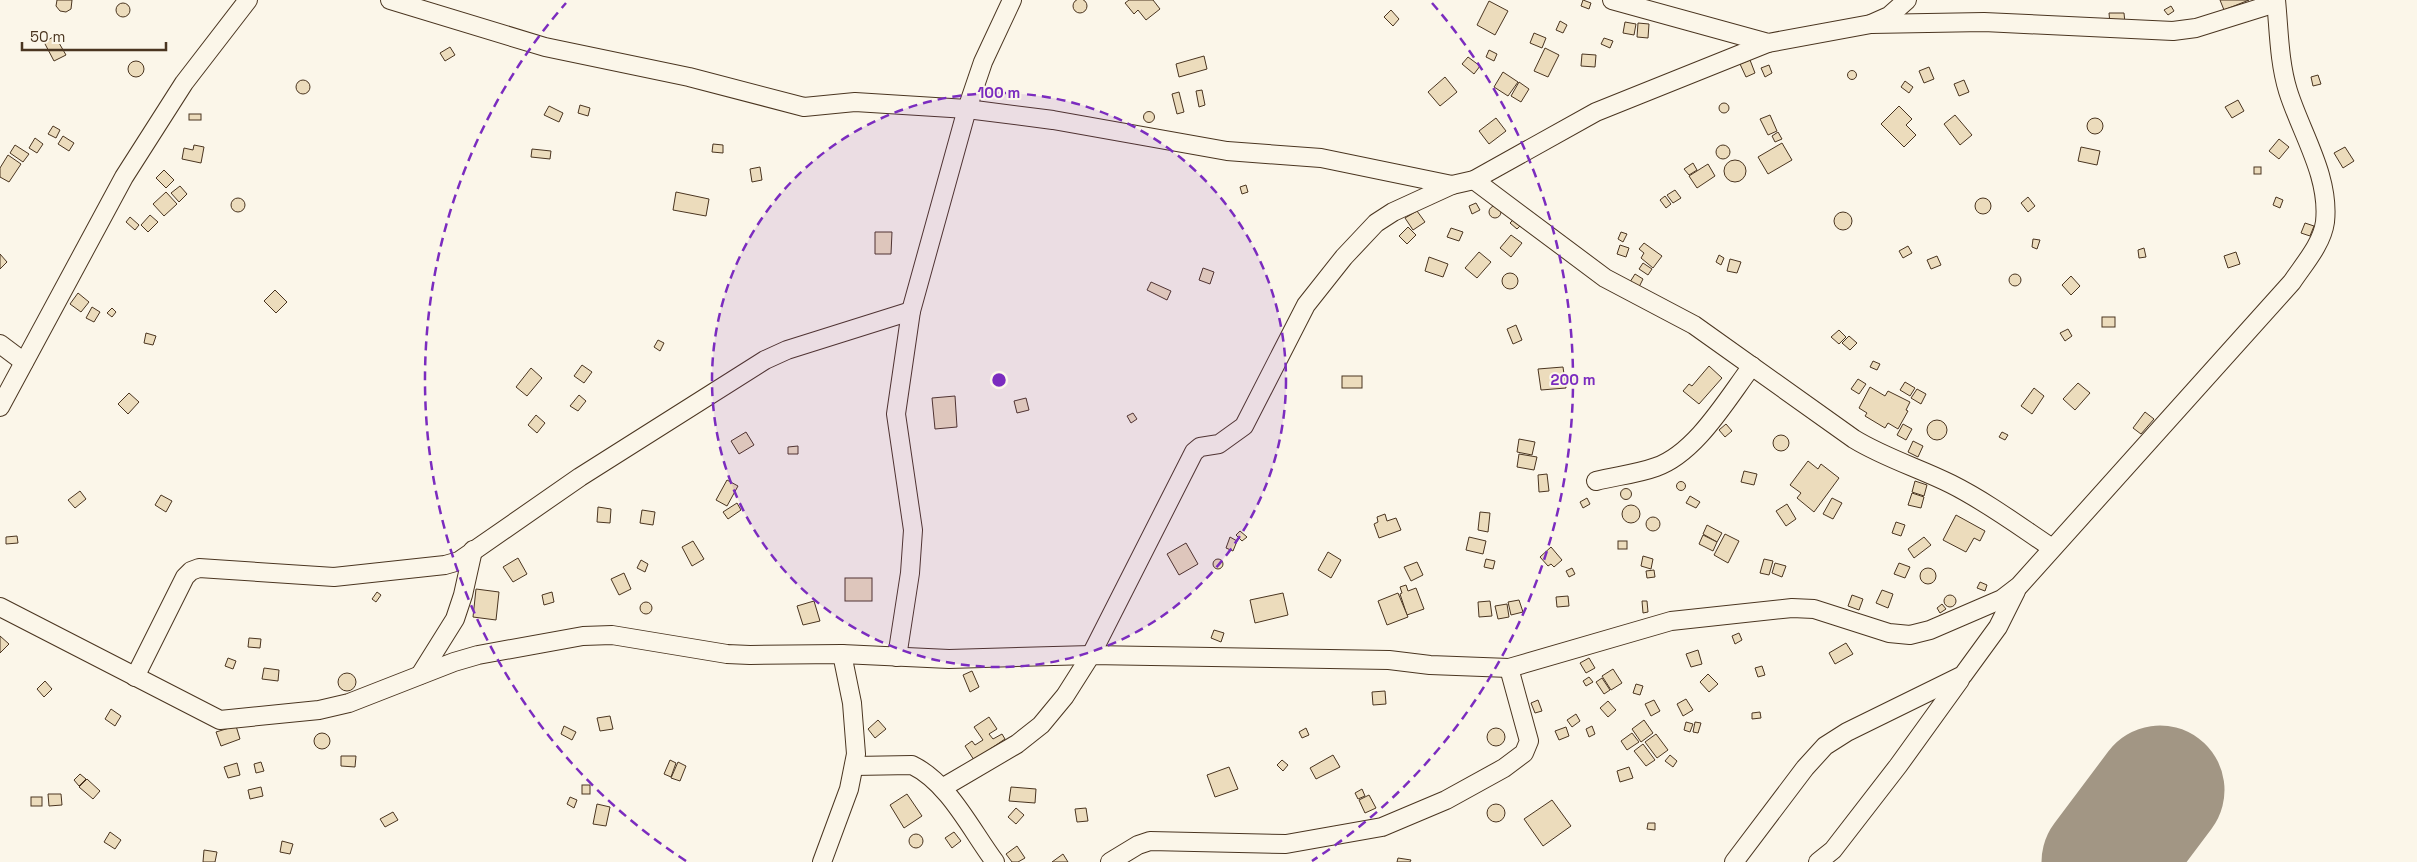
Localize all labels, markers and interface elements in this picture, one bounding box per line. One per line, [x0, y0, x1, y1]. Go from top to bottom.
scale bar [22, 20, 166, 52]
text: 50 m [30, 27, 65, 46]
text: 100 m [978, 83, 1020, 102]
text: 200 m [1551, 370, 1595, 389]
centre of rings [990, 371, 1008, 389]

